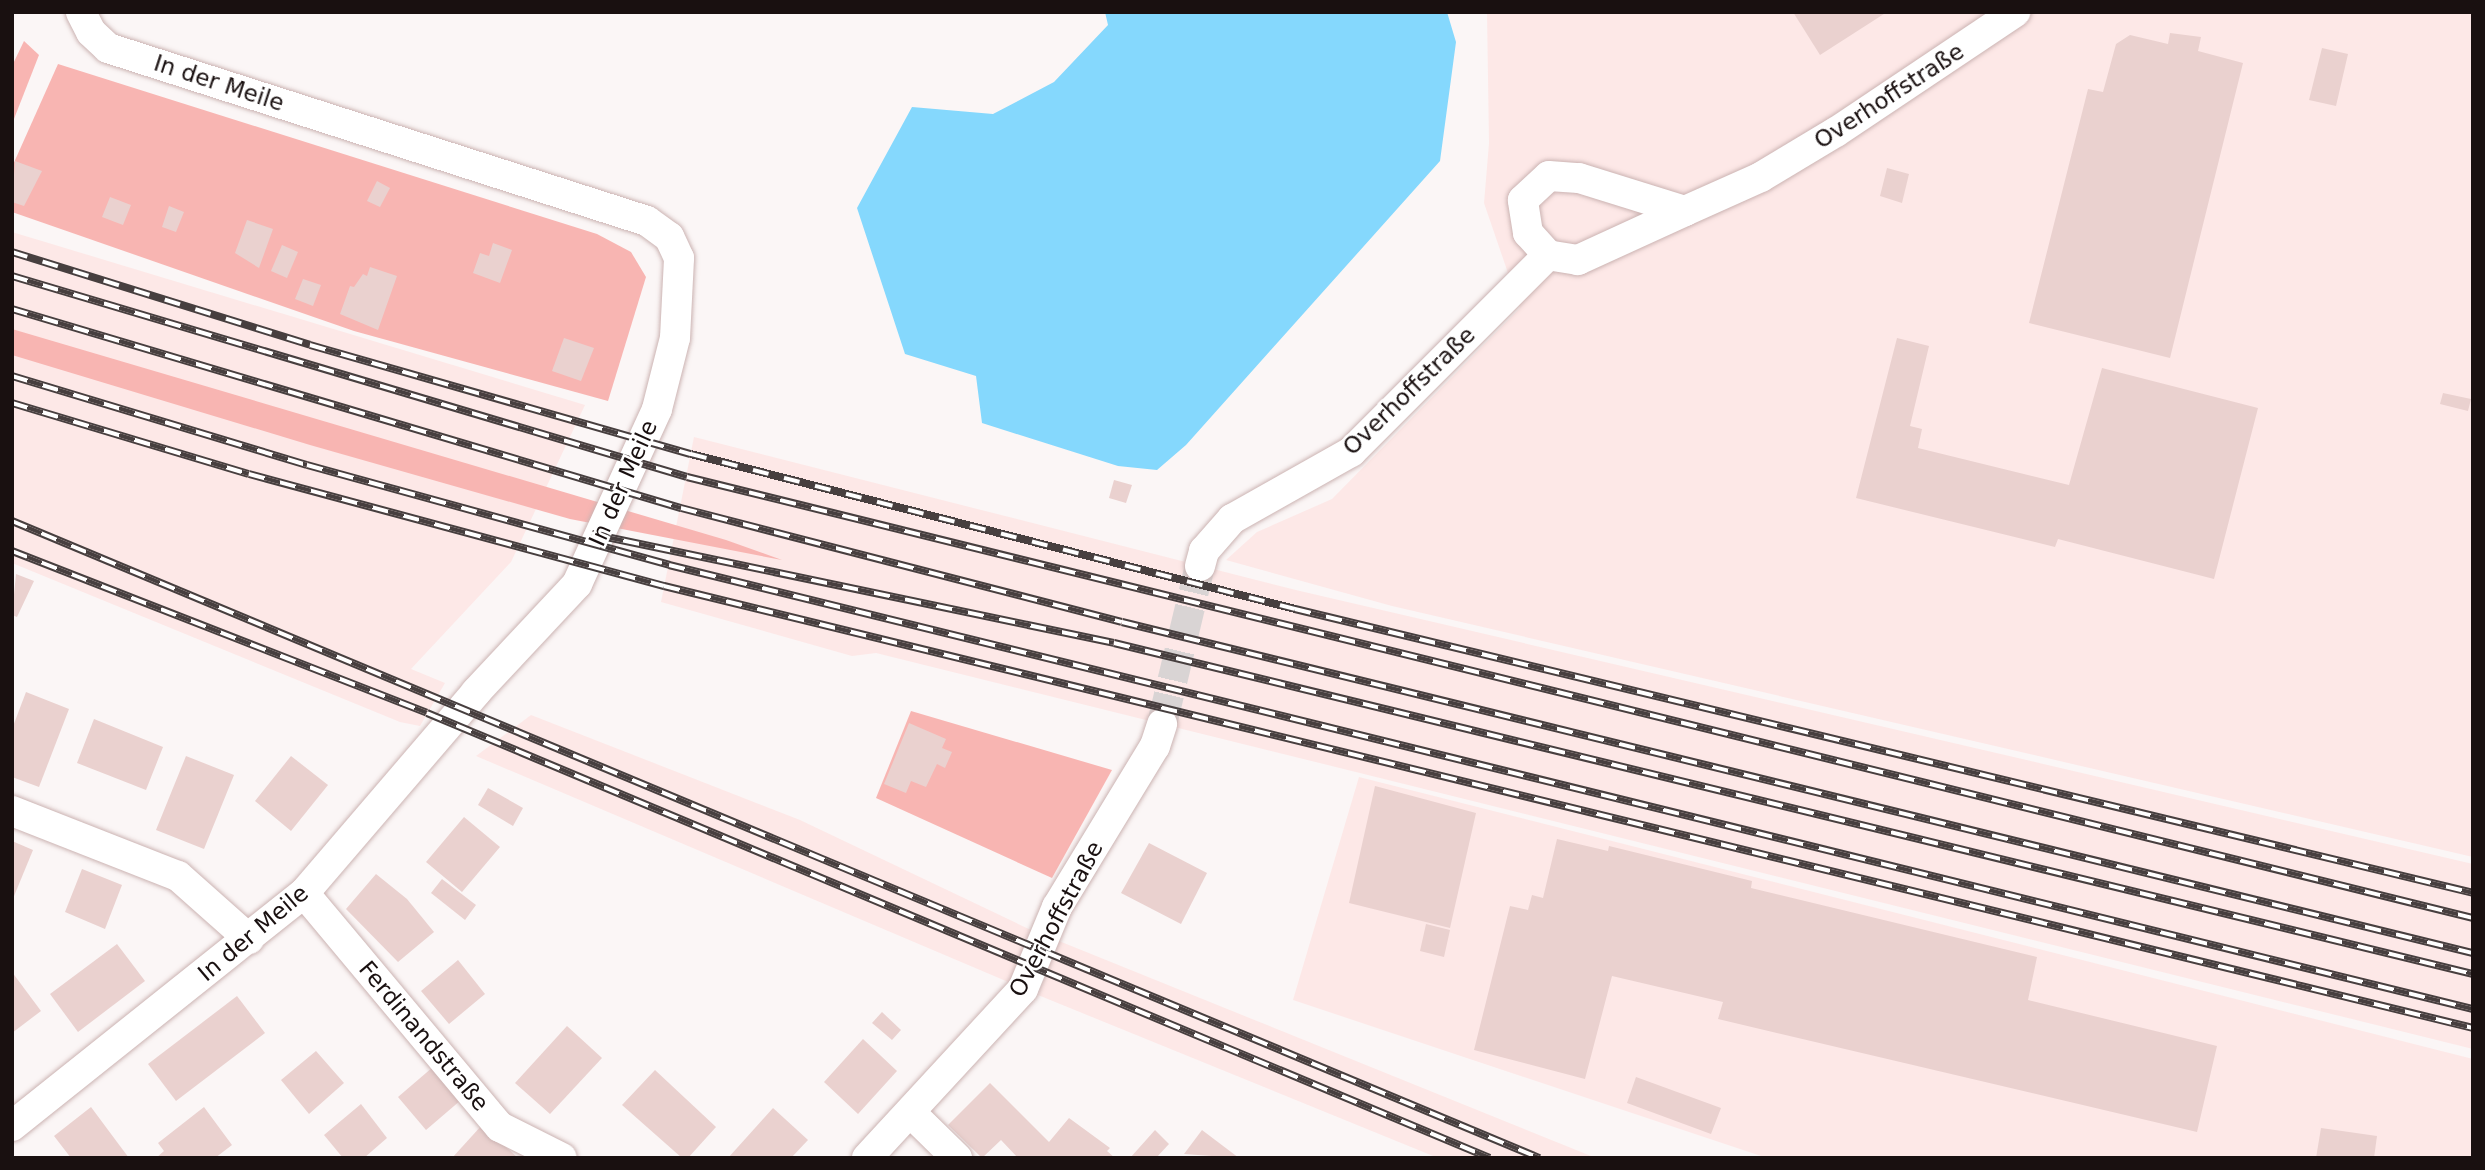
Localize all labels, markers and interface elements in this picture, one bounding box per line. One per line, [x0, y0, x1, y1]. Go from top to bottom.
street label: Overhoffstraße [1809, 37, 1969, 155]
street label: In der Meile [150, 49, 288, 117]
street label: Overhoffstraße [1337, 321, 1481, 461]
street label: In der Meile [583, 416, 663, 550]
street label: Overhoffstraße [1003, 836, 1109, 1002]
street label: In der Meile [192, 879, 314, 987]
street label: Ferdinandstraße [353, 955, 495, 1117]

